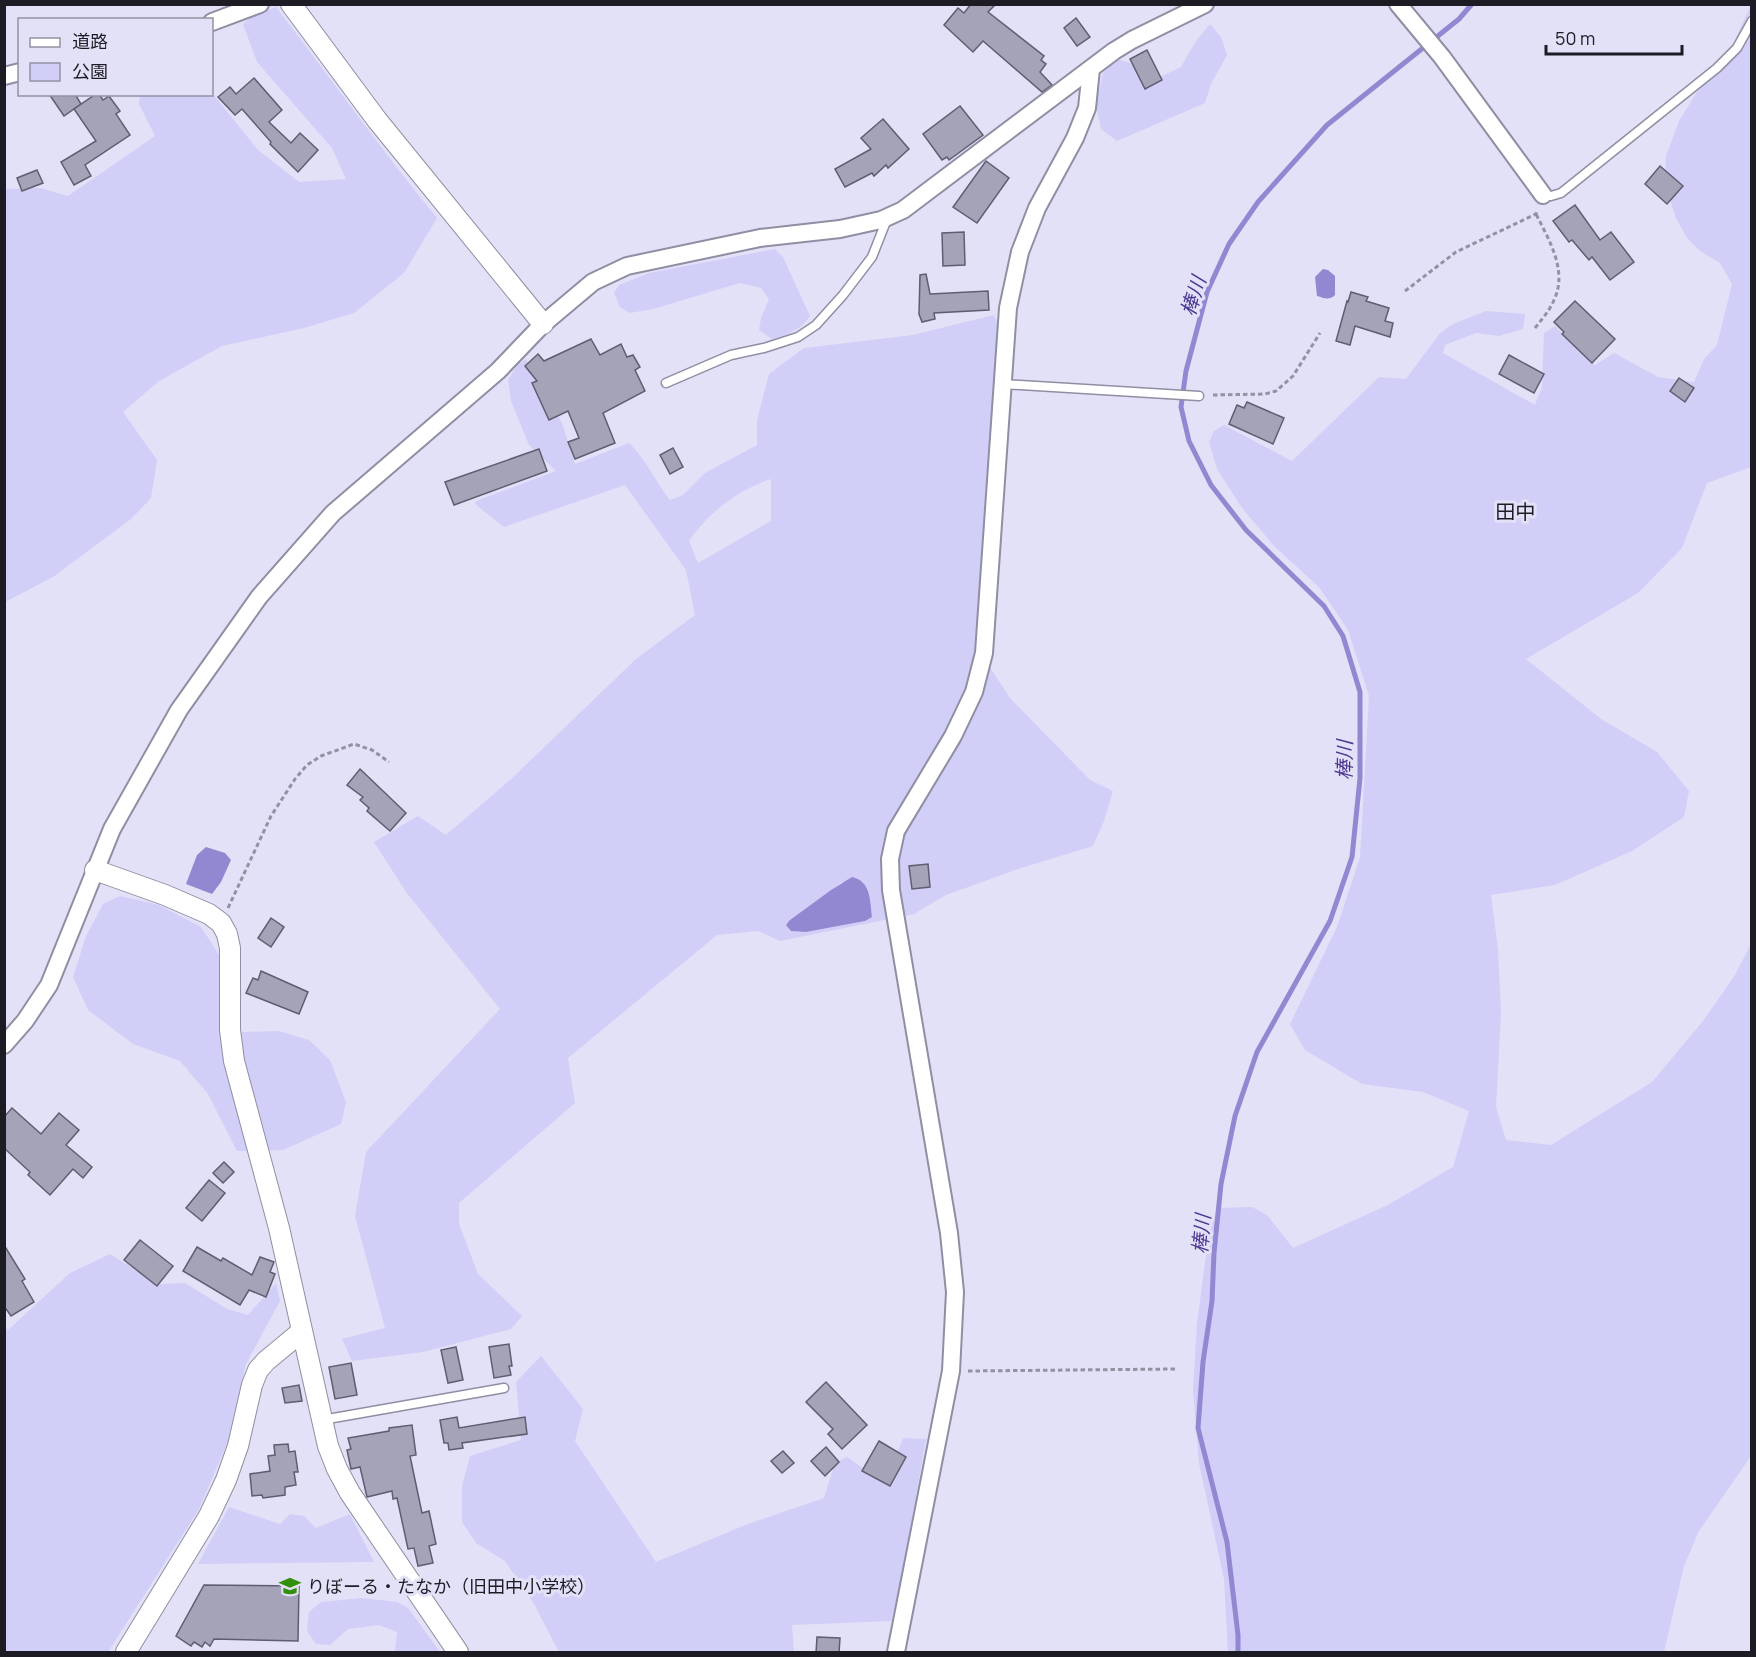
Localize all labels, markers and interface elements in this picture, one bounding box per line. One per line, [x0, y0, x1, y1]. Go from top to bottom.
legend [18, 18, 213, 96]
scale bar [1546, 18, 1682, 56]
text: 50 m [1555, 26, 1595, 50]
text: 道路 [72, 29, 108, 53]
text: 公園 [72, 59, 108, 83]
water label: 棒川 [1174, 271, 1212, 319]
district label: 田中 [1495, 498, 1535, 525]
water label: 棒川 [1330, 738, 1358, 780]
water label: 棒川 [1186, 1211, 1216, 1255]
school or university icon: りぼーる・たなか（旧田中小学校） [278, 1574, 302, 1598]
place label: りぼーる・たなか（旧田中小学校） [307, 1574, 595, 1598]

